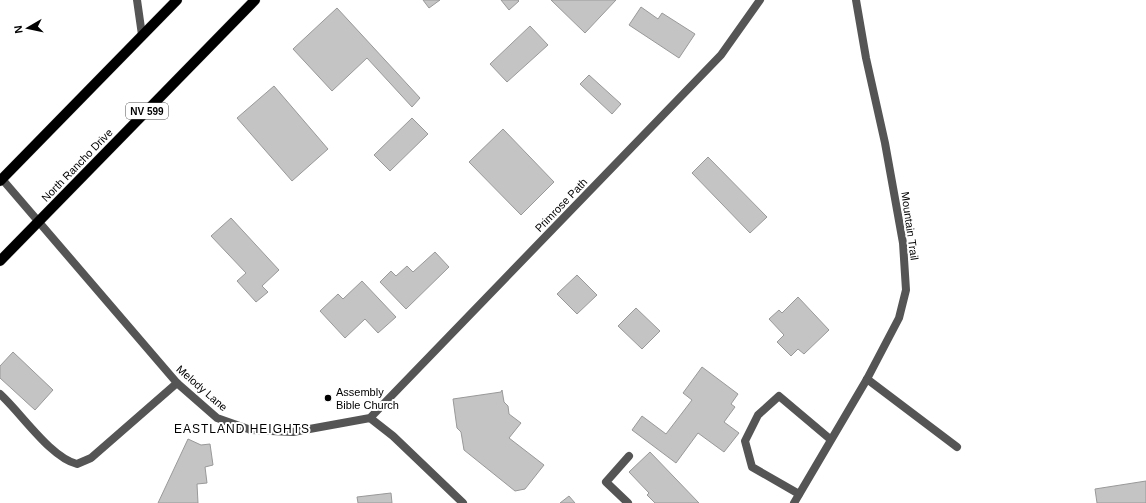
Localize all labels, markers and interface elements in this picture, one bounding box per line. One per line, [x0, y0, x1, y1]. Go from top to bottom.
north arrow [8, 8, 48, 48]
text: N [12, 25, 25, 34]
road number: NV 599 [126, 103, 168, 119]
street label: North Rancho Drive [39, 126, 115, 204]
street label: Primrose Path [532, 176, 590, 234]
street label: Mountain Trail [899, 191, 921, 261]
street label: Melody Lane [174, 363, 230, 413]
place label: Assembly Bible Church [336, 386, 399, 411]
marker: Assembly Bible Church [323, 393, 333, 403]
district label: EASTLAND HEIGHTS [174, 422, 310, 436]

